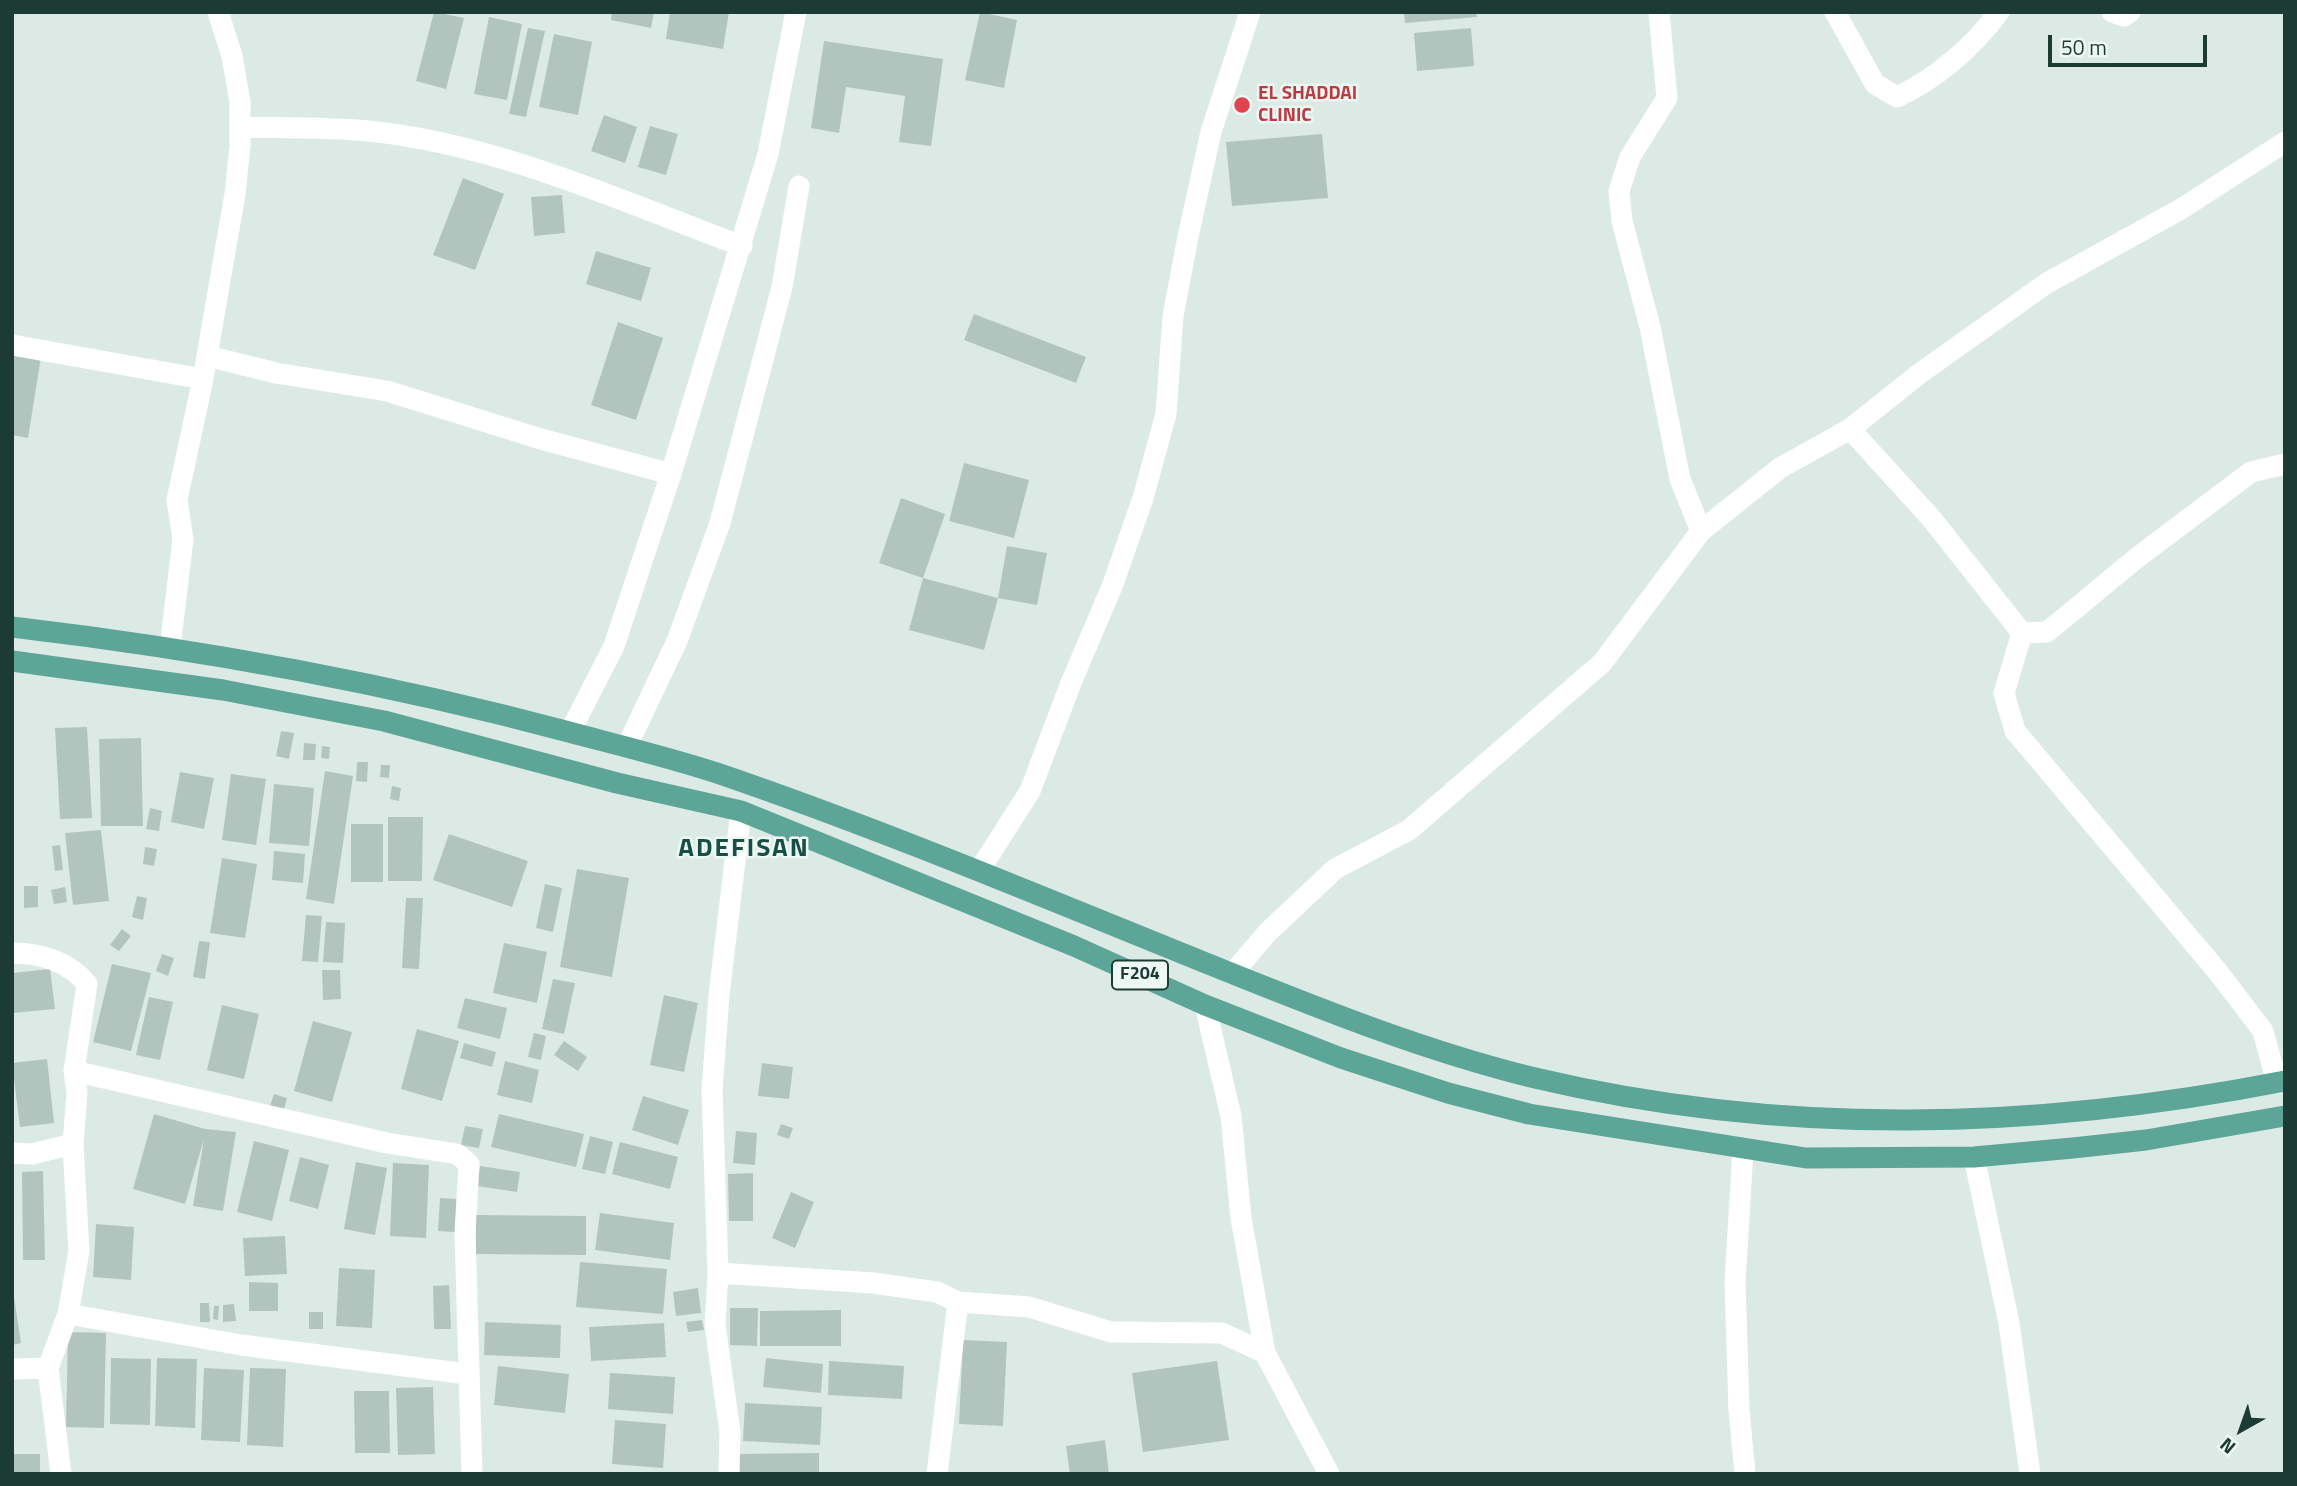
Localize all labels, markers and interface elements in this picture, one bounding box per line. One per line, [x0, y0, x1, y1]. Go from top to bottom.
scale bar [2052, 21, 2211, 65]
text: 50 m [2061, 31, 2107, 63]
place label: EL SHADDAI CLINIC [1258, 83, 1357, 127]
marker: EL SHADDAI CLINIC [1232, 95, 1252, 115]
district label: ADEFISAN [679, 834, 809, 866]
road number: F204 [1112, 960, 1168, 990]
north arrow [2206, 1395, 2276, 1465]
text: N [2213, 1431, 2242, 1462]

